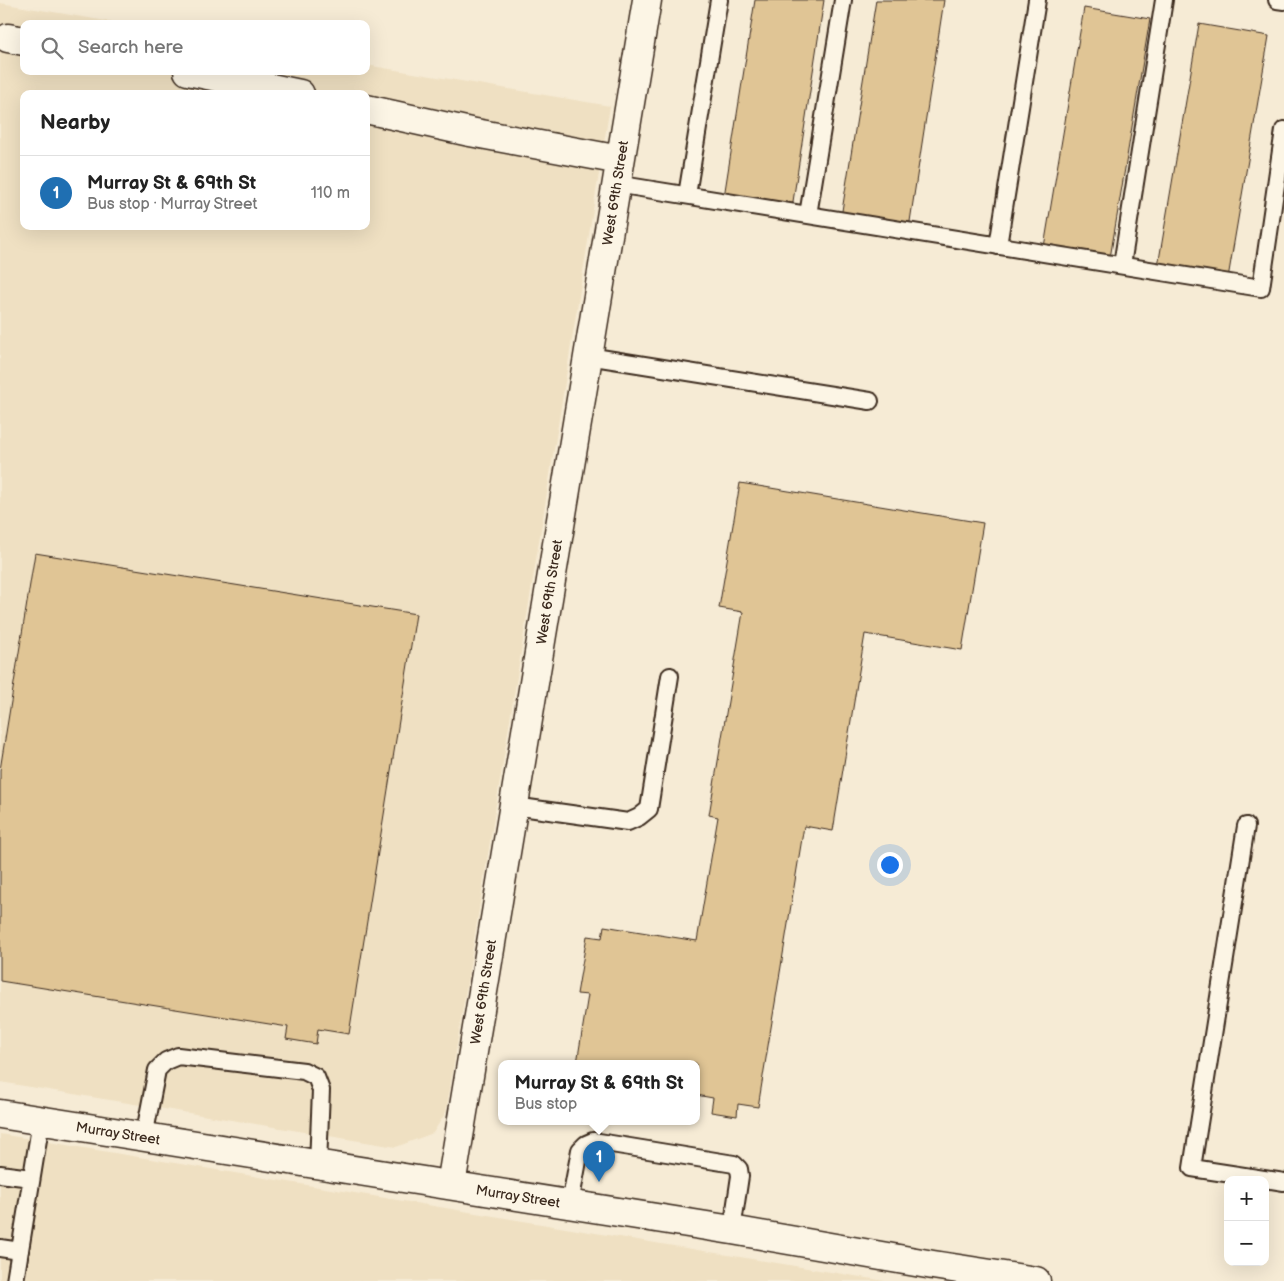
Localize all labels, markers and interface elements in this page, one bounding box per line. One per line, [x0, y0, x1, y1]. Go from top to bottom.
search box [20, 20, 370, 75]
icon: search [38, 34, 66, 62]
text: Search here [78, 36, 183, 59]
text: Nearby [40, 110, 110, 135]
street label: West 69th Street [599, 139, 632, 247]
text: Murray St & 69th St [87, 172, 256, 195]
text: 1 [53, 184, 59, 203]
text: 110 m [311, 184, 350, 203]
text: Bus stop · Murray Street [87, 195, 257, 214]
street label: West 69th Street [533, 538, 566, 646]
your location [877, 852, 903, 878]
street label: West 69th Street [467, 938, 500, 1046]
popup [498, 1060, 700, 1125]
text: Murray St & 69th St [514, 1072, 684, 1095]
text: Bus stop [514, 1095, 577, 1114]
street label: Murray Street [75, 1118, 162, 1149]
pin: 1 [583, 1141, 615, 1182]
map controls [1224, 1176, 1269, 1266]
button: + [1224, 1176, 1269, 1221]
street label: Murray Street [475, 1181, 562, 1212]
button: − [1224, 1221, 1269, 1266]

